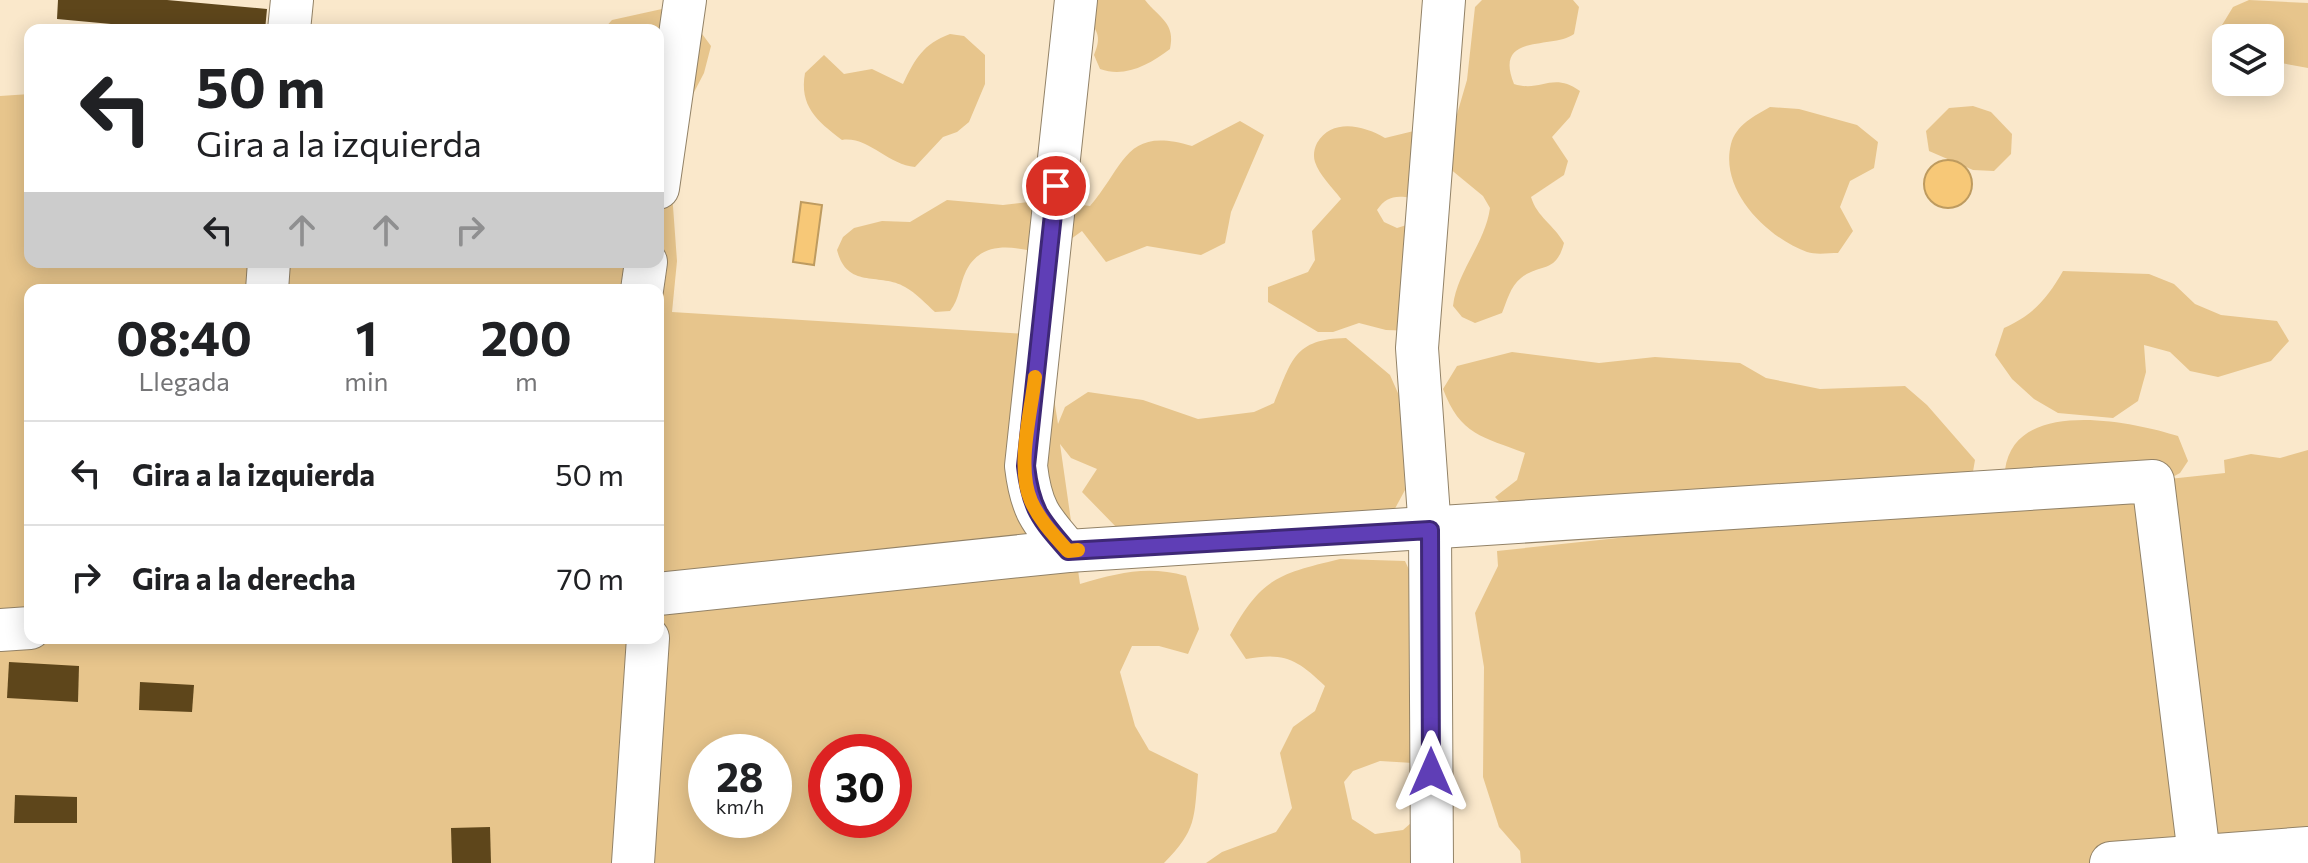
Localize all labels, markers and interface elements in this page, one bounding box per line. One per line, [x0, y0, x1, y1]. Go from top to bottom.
map controls [2212, 24, 2284, 96]
button: layers [2212, 24, 2284, 96]
text: 50 m [196, 51, 325, 120]
icon: left [64, 56, 168, 160]
text: Gira a la izquierda [196, 120, 482, 164]
pin [1022, 152, 1090, 220]
icon: arrive [1034, 164, 1078, 208]
icon: left [196, 208, 240, 252]
icon: ahead [280, 208, 324, 252]
icon: ahead [364, 208, 408, 252]
icon: right [448, 208, 492, 252]
text: 08:40 [116, 307, 252, 366]
text: 1 [356, 307, 377, 366]
text: 200 [481, 307, 572, 366]
text: Llegada [138, 365, 230, 396]
text: min [344, 365, 389, 396]
text: m [515, 365, 538, 396]
icon: left [64, 451, 108, 495]
text: Gira a la izquierda [132, 455, 375, 492]
text: 50 m [555, 455, 624, 492]
icon: right [64, 555, 108, 599]
text: Gira a la derecha [132, 559, 356, 596]
text: 70 m [557, 559, 624, 596]
position arrow [1389, 730, 1473, 814]
speed limit sign: 30 [808, 734, 912, 838]
text: 28 [716, 751, 764, 800]
text: km/h [716, 794, 764, 818]

